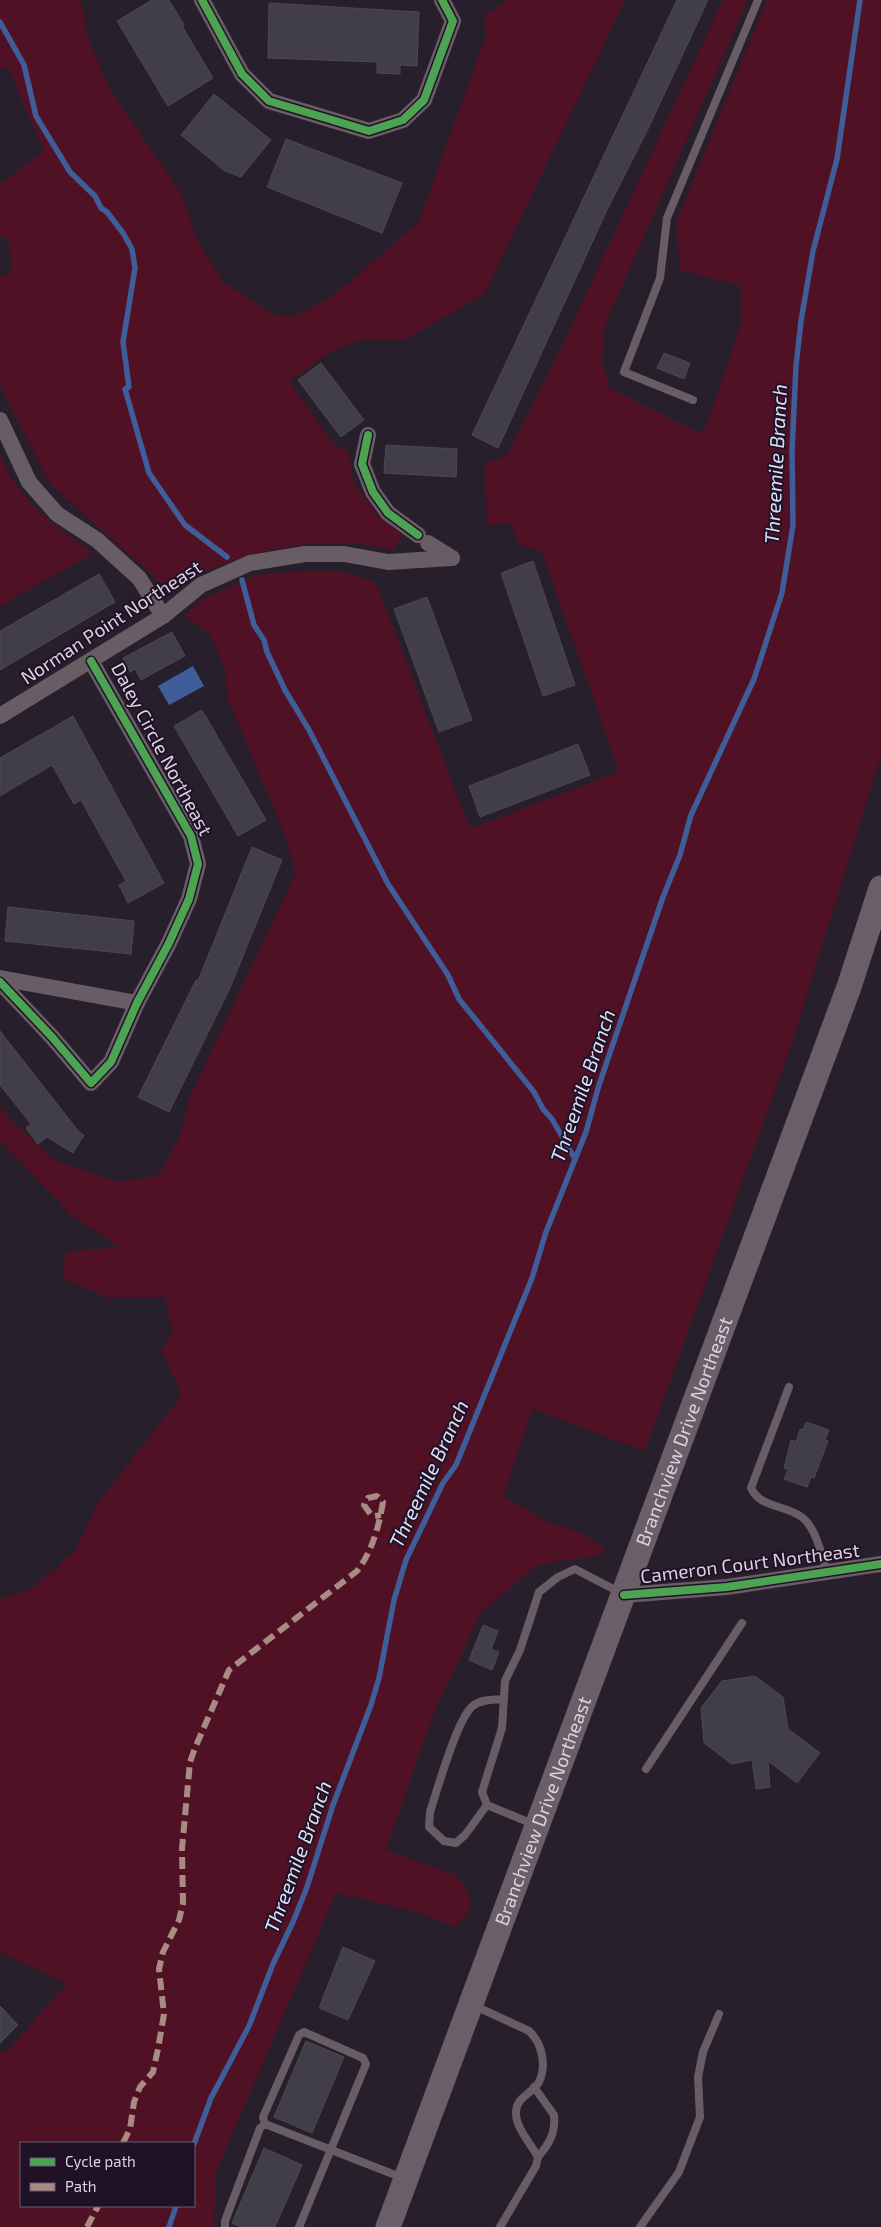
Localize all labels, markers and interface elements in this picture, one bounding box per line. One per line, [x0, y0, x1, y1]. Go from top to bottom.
water label: Threemile Branch [759, 383, 791, 545]
street label: Norman Point Northeast [16, 555, 205, 689]
street label: Daley Circle Northeast [107, 658, 218, 839]
water label: Threemile Branch [545, 1006, 619, 1165]
street label: Branchview Drive Northeast [630, 1313, 736, 1549]
water label: Threemile Branch [383, 1396, 473, 1551]
street label: Cameron Court Northeast [639, 1538, 861, 1587]
street label: Branchview Drive Northeast [489, 1693, 595, 1928]
water label: Threemile Branch [258, 1777, 336, 1936]
legend [20, 2142, 195, 2207]
text: Cycle path [65, 2152, 136, 2170]
text: Path [65, 2177, 96, 2195]

